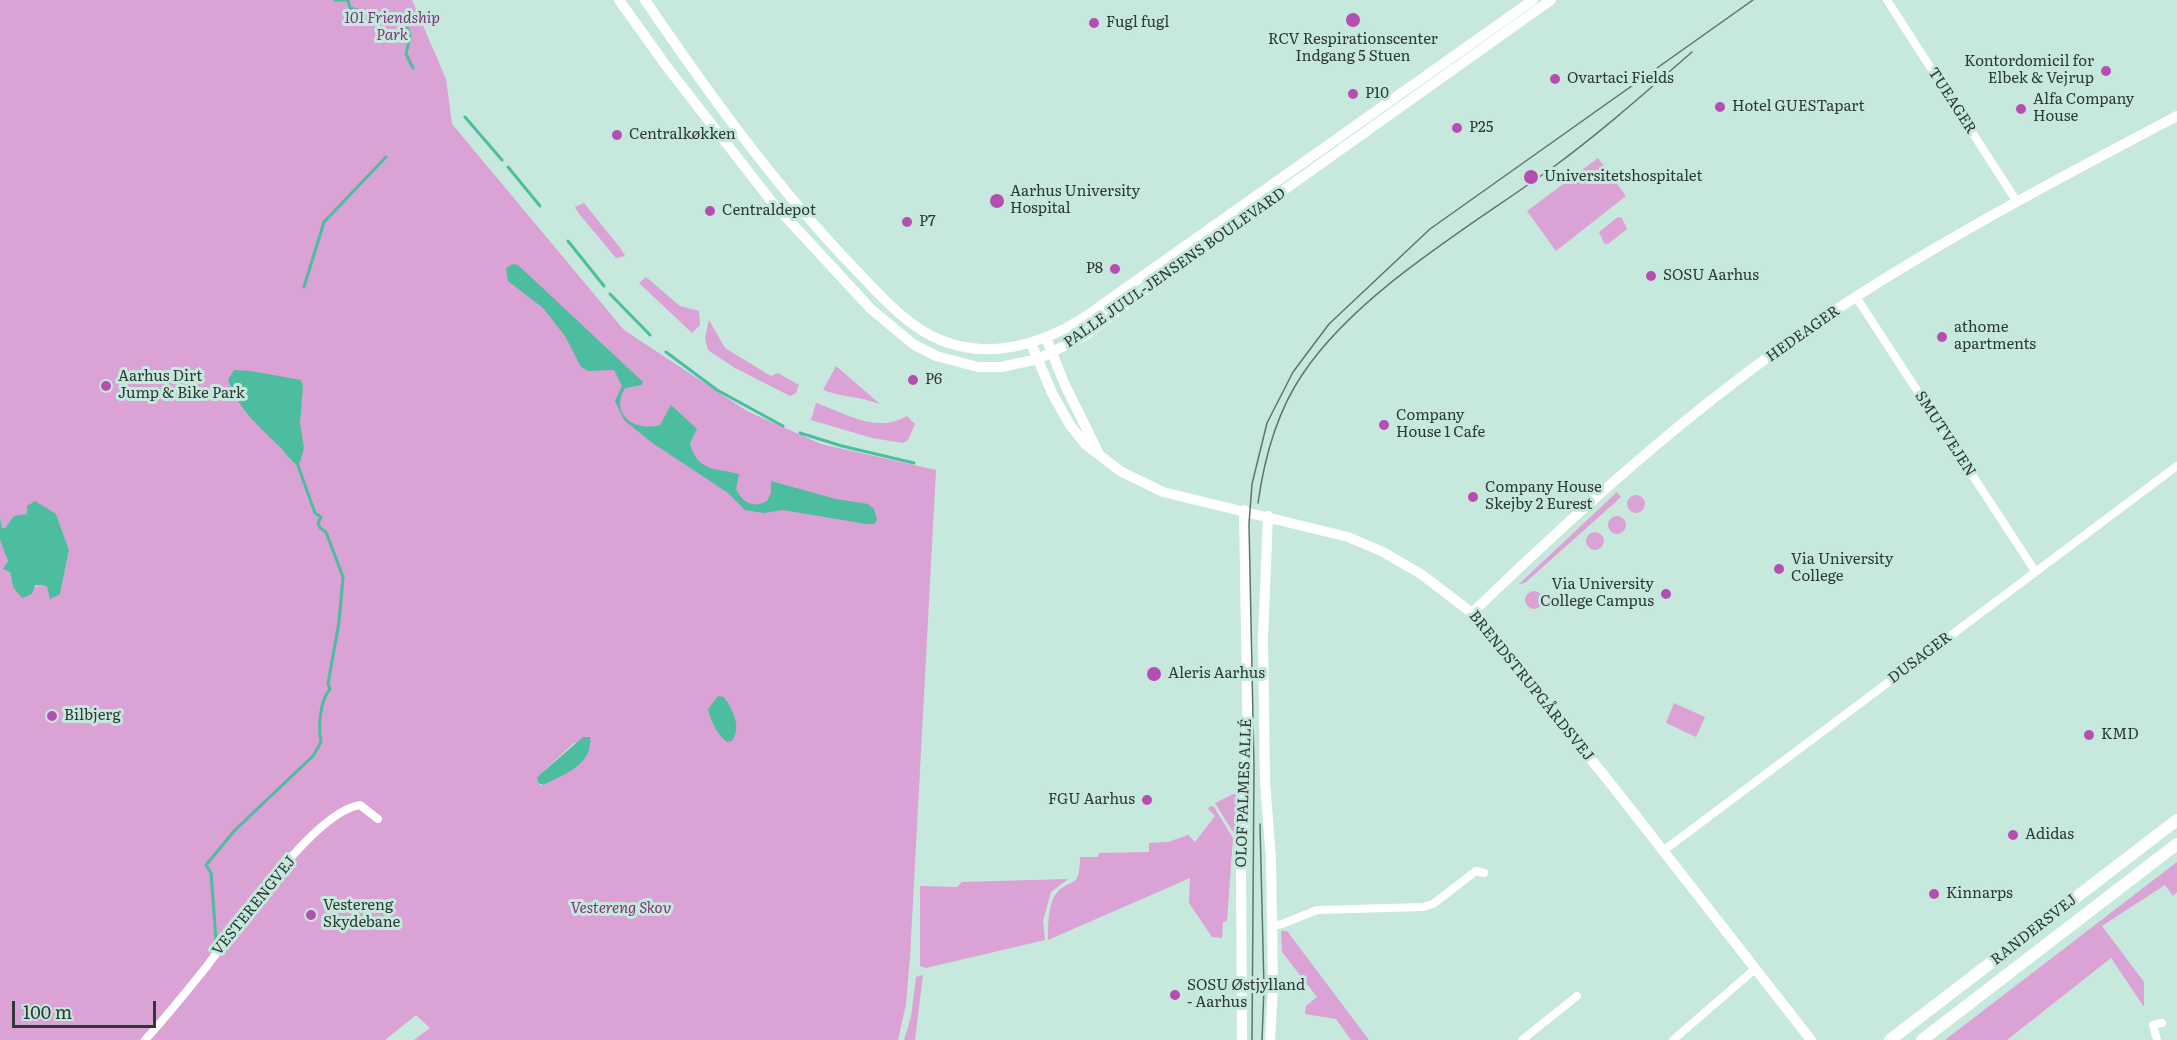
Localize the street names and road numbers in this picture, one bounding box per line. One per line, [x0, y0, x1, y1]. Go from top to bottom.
street label: TUEAGER [1924, 65, 1980, 137]
street label: PALLE JUUL-JENSENS BOULEVARD [1061, 184, 1289, 352]
street label: HEDEAGER [1763, 302, 1843, 366]
street label: SMUTVEJEN [1911, 388, 1979, 480]
street label: BRENDSTRUPGÅRDSVEJ [1465, 607, 1597, 765]
street label: DUSAGER [1885, 628, 1955, 688]
street label: OLOF PALMES ALLÉ [1232, 718, 1256, 868]
street label: VESTERENGVEJ [208, 853, 300, 959]
street label: RANDERSVEJ [1987, 891, 2081, 969]

